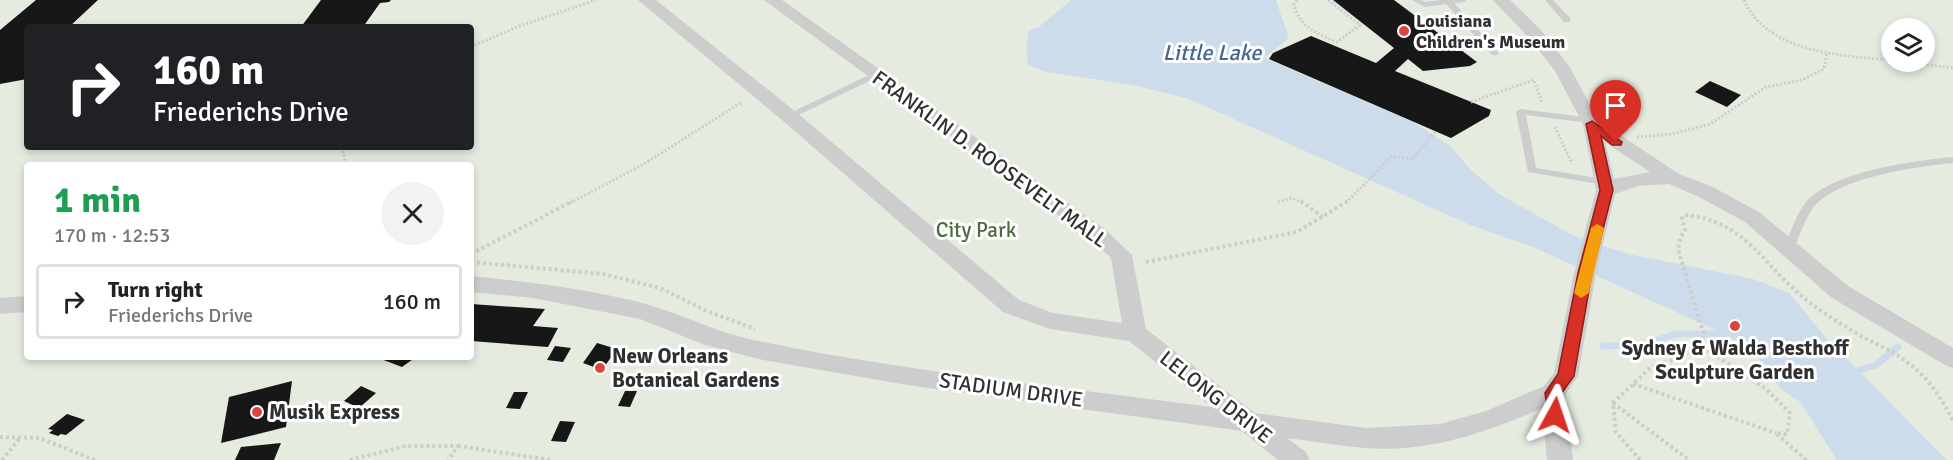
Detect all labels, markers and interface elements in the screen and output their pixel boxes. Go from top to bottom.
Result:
place label: Louisiana Children's Museum [1416,10,1565,53]
map controls [1881,18,1935,72]
button: layers [1881,18,1935,72]
marker: Louisiana Children's Museum [1397,24,1411,38]
water label: Little Lake [1163,39,1262,66]
text: 160 m [153,45,264,96]
icon: right [54,48,132,126]
street label: FRANKLIN D. ROOSEVELT MALL [867,65,1113,253]
pin [1590,80,1641,142]
icon: arrive [1599,89,1632,122]
text: Friederichs Drive [153,96,349,129]
text: 1 min [54,178,141,223]
button: close [381,182,444,245]
park label: City Park [936,217,1017,243]
text: 170 m · 12:53 [54,223,170,248]
text: Turn right [108,276,203,303]
icon: right [57,285,90,318]
text: 160 m [383,288,441,315]
text: Friederichs Drive [108,303,253,328]
marker: Sydney & Walda Besthoff Sculpture Garden [1728,319,1742,333]
place label: Sydney & Walda Besthoff Sculpture Garden [1621,335,1850,385]
place label: New Orleans Botanical Gardens [612,343,779,393]
street label: LELONG DRIVE [1155,345,1277,449]
marker: New Orleans Botanical Gardens [593,361,607,375]
street label: STADIUM DRIVE [938,367,1084,413]
position arrow [1523,383,1587,447]
place label: Musik Express [269,399,400,425]
marker: Musik Express [250,405,264,419]

